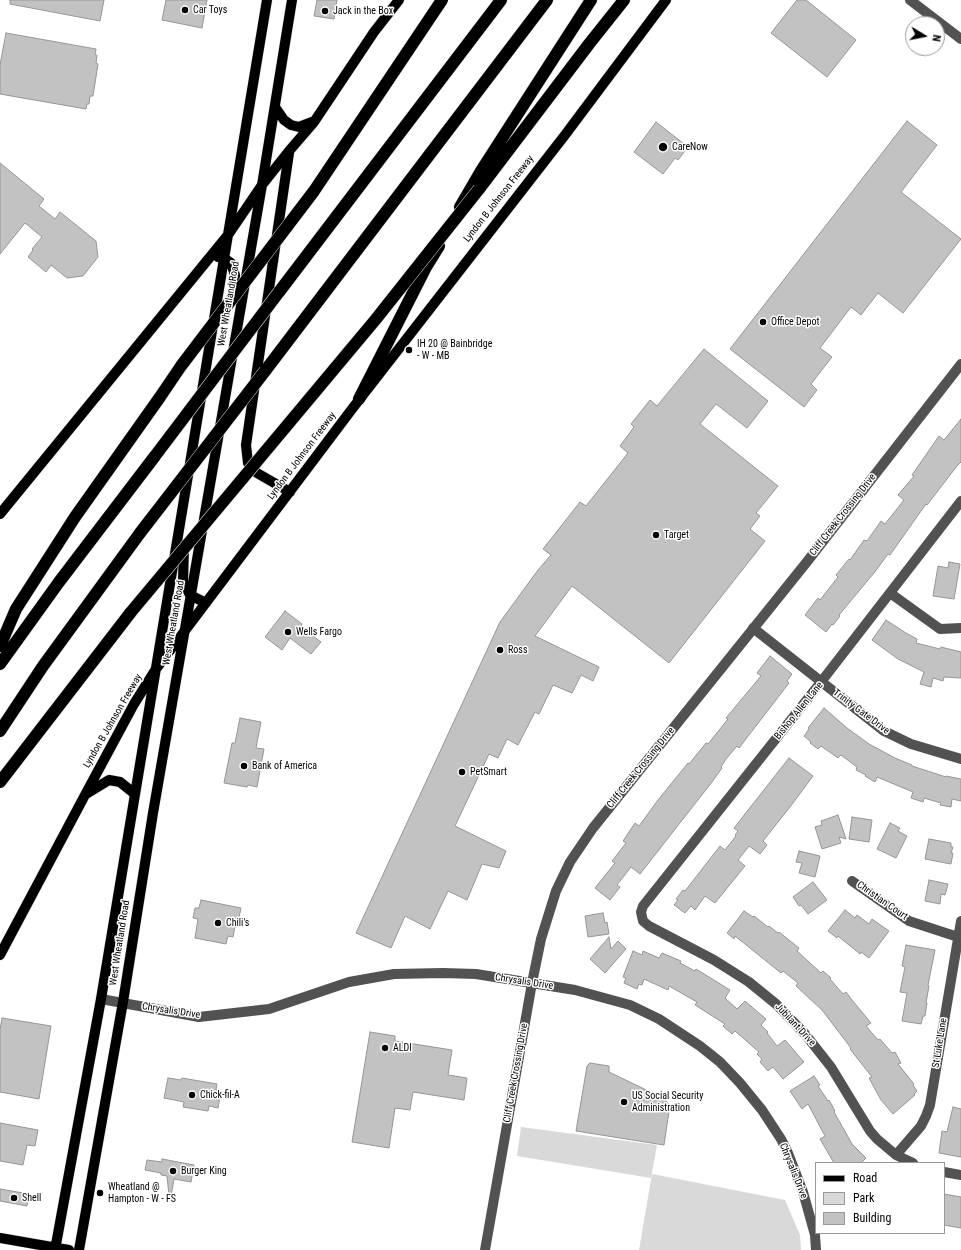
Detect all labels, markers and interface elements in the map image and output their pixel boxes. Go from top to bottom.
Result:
place label: Car Toys [193,4,227,16]
marker: Car Toys [180,5,190,15]
place label: Jack in the Box [333,5,393,17]
marker: Jack in the Box [320,6,330,16]
north arrow [905,16,945,56]
text: N [929,34,943,42]
marker: CareNow [657,141,669,153]
place label: CareNow [672,141,708,153]
street label: Lyndon B Johnson Freeway [461,153,537,245]
street label: West Wheatland Road [216,261,242,347]
place label: Office Depot [771,316,819,328]
marker: Office Depot [758,317,768,327]
place label: IH 20 @ Bainbridge - W - MB [417,338,492,362]
marker: IH 20 @ Bainbridge - W - MB [404,345,414,355]
street label: Lyndon B Johnson Freeway [265,410,339,502]
street label: Cliff Creek Crossing Drive [807,472,879,558]
place label: Target [664,529,689,541]
marker: Target [651,530,661,540]
street label: West Wheatland Road [161,580,187,666]
place label: Wells Fargo [296,626,342,638]
marker: Wells Fargo [283,627,293,637]
place label: Ross [508,644,527,656]
marker: Ross [495,645,505,655]
street label: Lyndon B Johnson Freeway [81,672,145,770]
street label: Bishop Allen Lane [772,680,826,742]
street label: Trinity Gate Drive [831,687,891,737]
street label: Cliff Creek Crossing Drive [605,725,677,811]
place label: Bank of America [252,760,317,772]
marker: Bank of America [239,761,249,771]
place label: PetSmart [470,766,507,778]
marker: PetSmart [457,767,467,777]
street label: Christian Court [854,879,910,923]
street label: West Wheatland Road [107,900,133,986]
place label: Chili's [226,917,249,929]
marker: Chili's [213,918,223,928]
street label: Chrysalis Drive [494,971,554,993]
street label: Chrysalis Drive [141,1000,201,1022]
street label: Jubilant Drive [772,1001,818,1049]
street label: St Luke Lane [930,1017,950,1069]
street label: Cliff Creek Crossing Drive [501,1022,531,1124]
place label: ALDI [393,1042,412,1054]
marker: ALDI [380,1043,390,1053]
place label: Chick-fil-A [200,1089,240,1101]
marker: Chick-fil-A [187,1090,197,1100]
place label: US Social Security Administration [632,1090,703,1114]
marker: US Social Security Administration [619,1097,629,1107]
street label: Chrysalis Drive [776,1142,810,1200]
legend [815,1162,945,1234]
place label: Burger King [181,1165,227,1177]
marker: Burger King [168,1166,178,1176]
text: Road [853,1171,877,1185]
place label: Wheatland @ Hampton - W - FS [108,1181,176,1204]
marker: Wheatland @ Hampton - W - FS [95,1188,105,1198]
text: Park [853,1191,874,1205]
place label: Shell [22,1192,41,1204]
marker: Shell [9,1193,19,1203]
text: Building [853,1211,891,1225]

